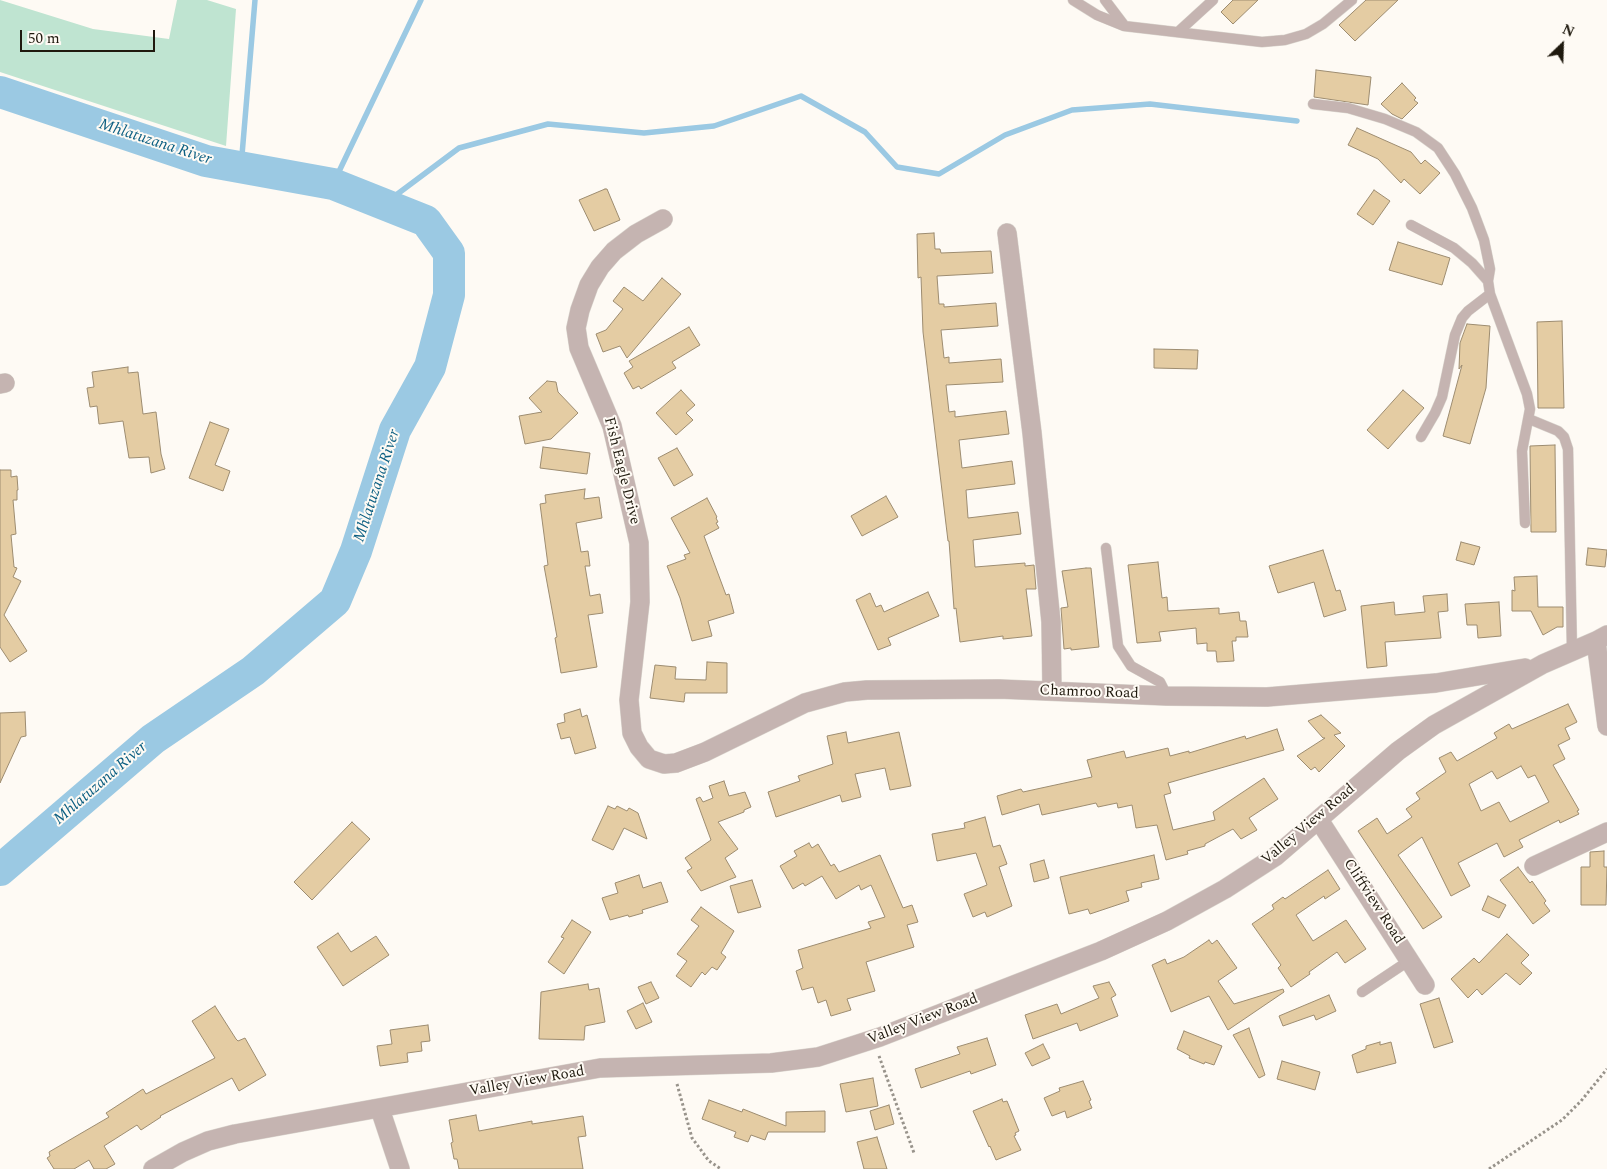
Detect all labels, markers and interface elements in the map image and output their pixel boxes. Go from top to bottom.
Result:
text: N [1559,19,1578,43]
scale bar [22,20,158,52]
north arrow [1537,20,1587,70]
text: 50 m [28,27,60,50]
water label: Mhlatuzana River [96,116,214,170]
street label: Fish Eagle Drive [599,415,643,527]
water label: Mhlatuzana River [351,427,405,545]
street label: Chamroo Road [1039,682,1139,704]
water label: Mhlatuzana River [51,738,151,830]
street label: Valley View Road [1259,781,1359,869]
street label: Cliffview Road [1339,856,1407,948]
street label: Valley View Road [865,991,981,1049]
street label: Valley View Road [468,1063,586,1101]

